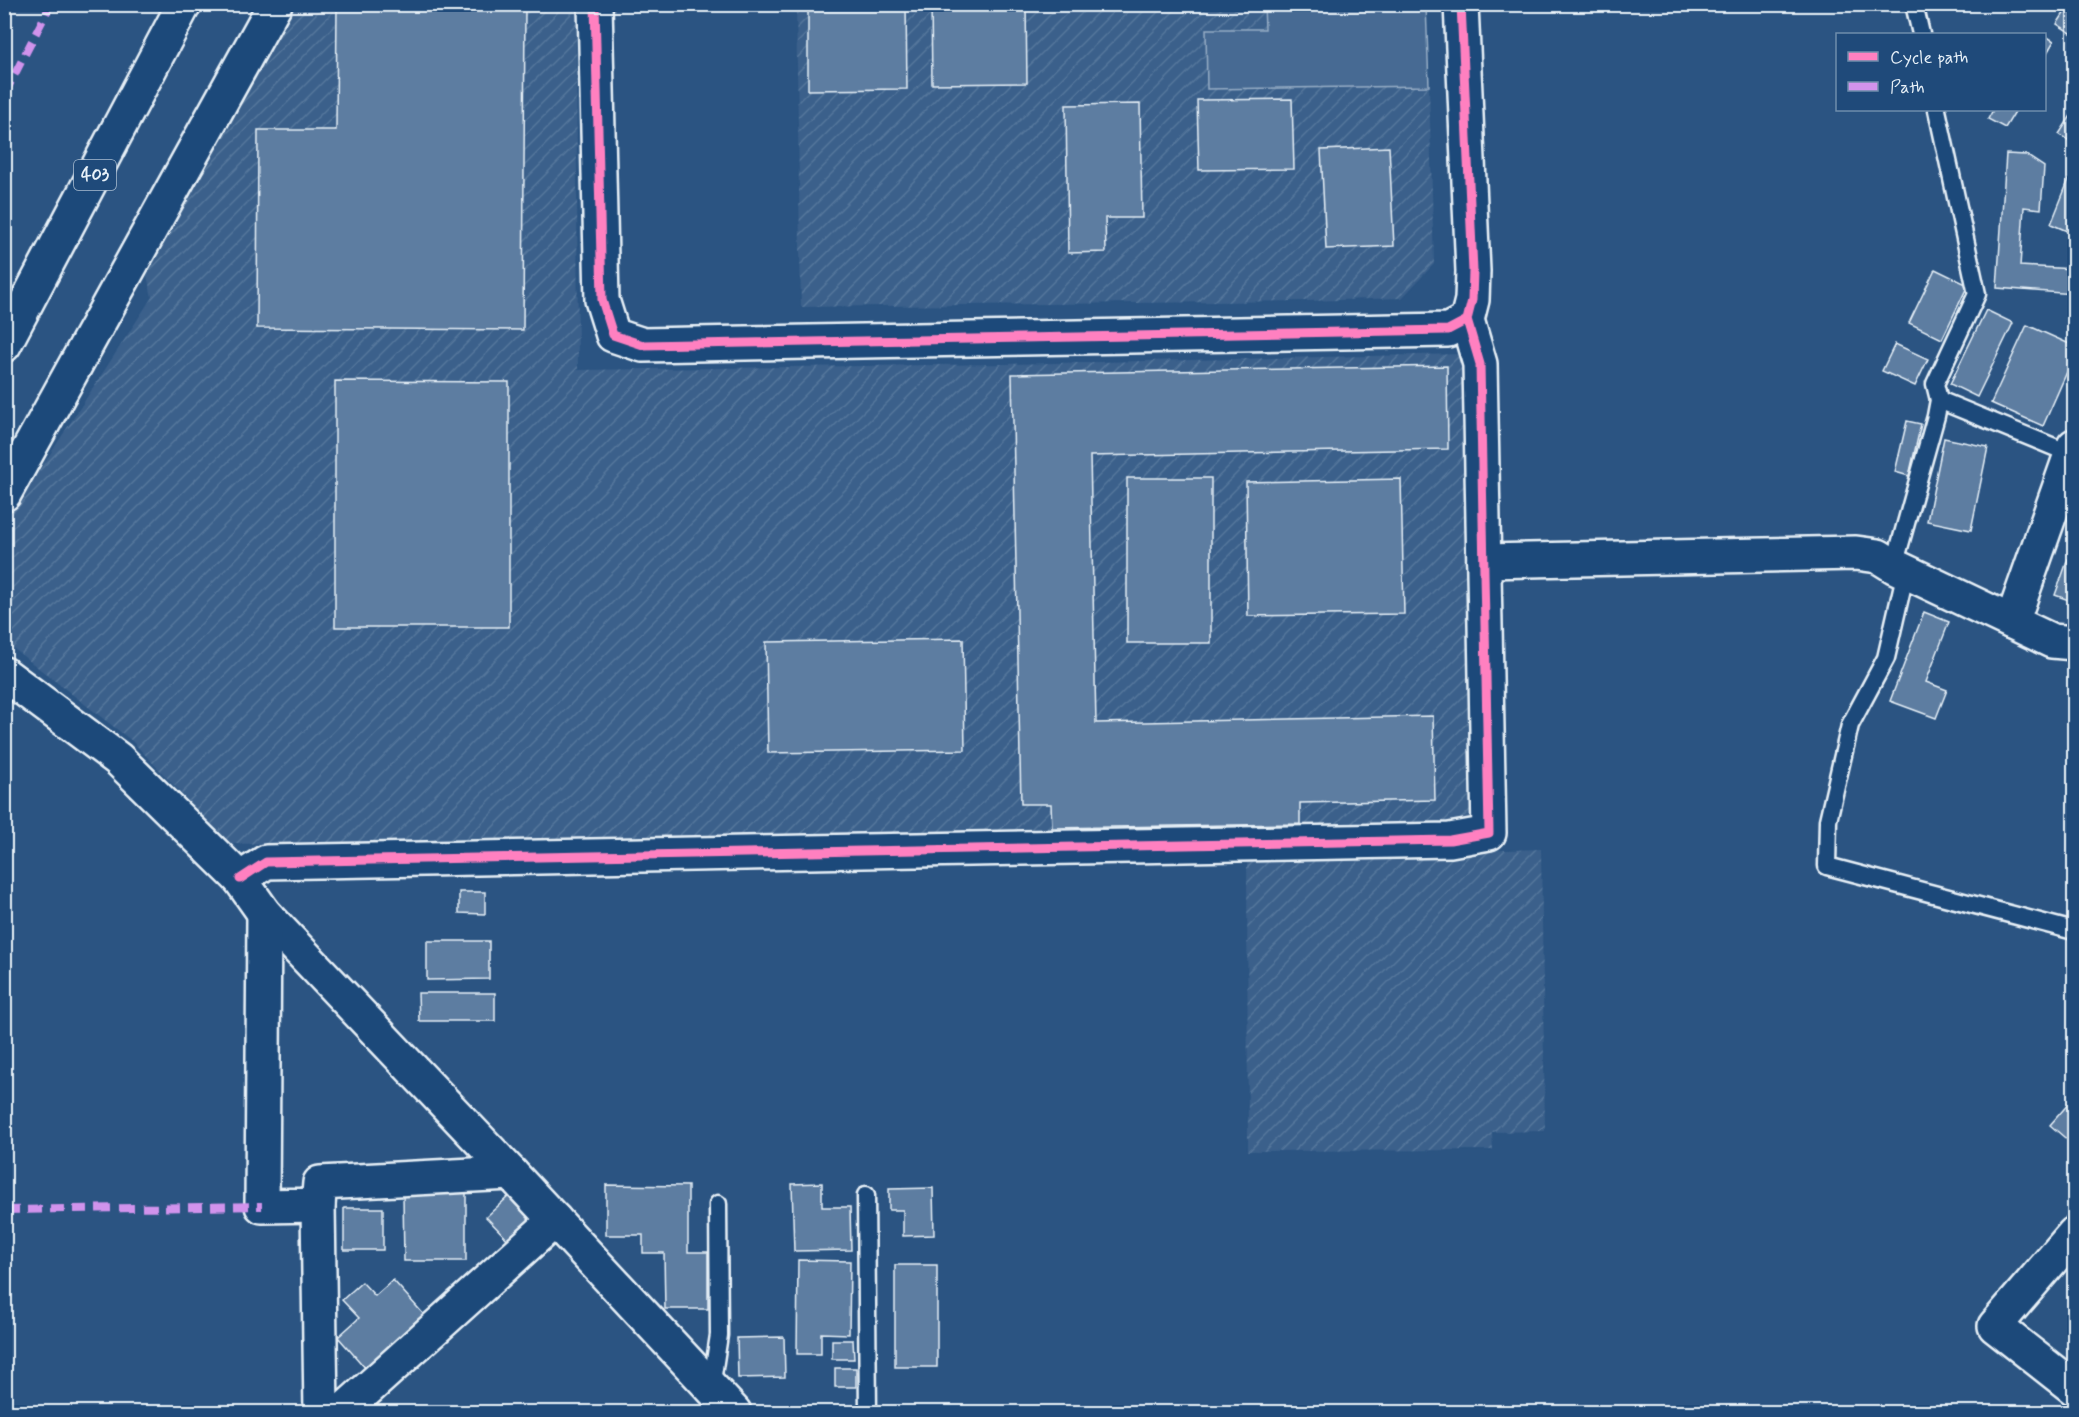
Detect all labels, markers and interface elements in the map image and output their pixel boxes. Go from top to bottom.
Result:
legend [1836,33,2046,111]
text: Cycle path [1890,46,1968,70]
text: Path [1890,76,1925,100]
road number: 403 [74,160,116,190]

